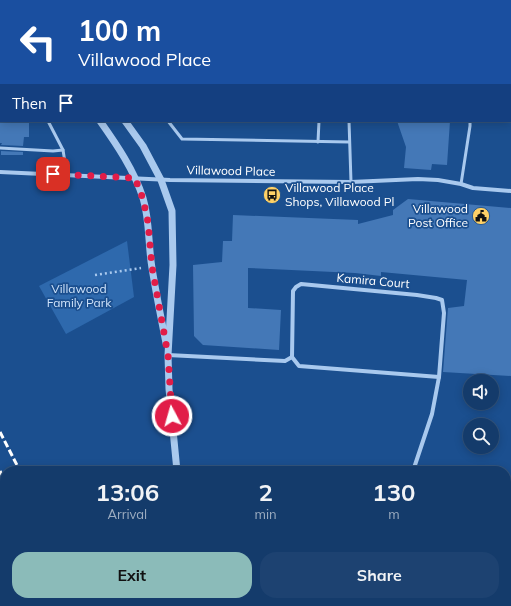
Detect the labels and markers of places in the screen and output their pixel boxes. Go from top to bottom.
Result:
pin [36,157,70,191]
place label: Villawood Place Shops, Villawood Pl [285,180,394,209]
bus stop icon: Villawood Place Shops, Villawood Pl [262,185,282,205]
place label: Villawood Post Office [408,201,468,230]
public building icon: Villawood Post Office [471,206,491,226]

